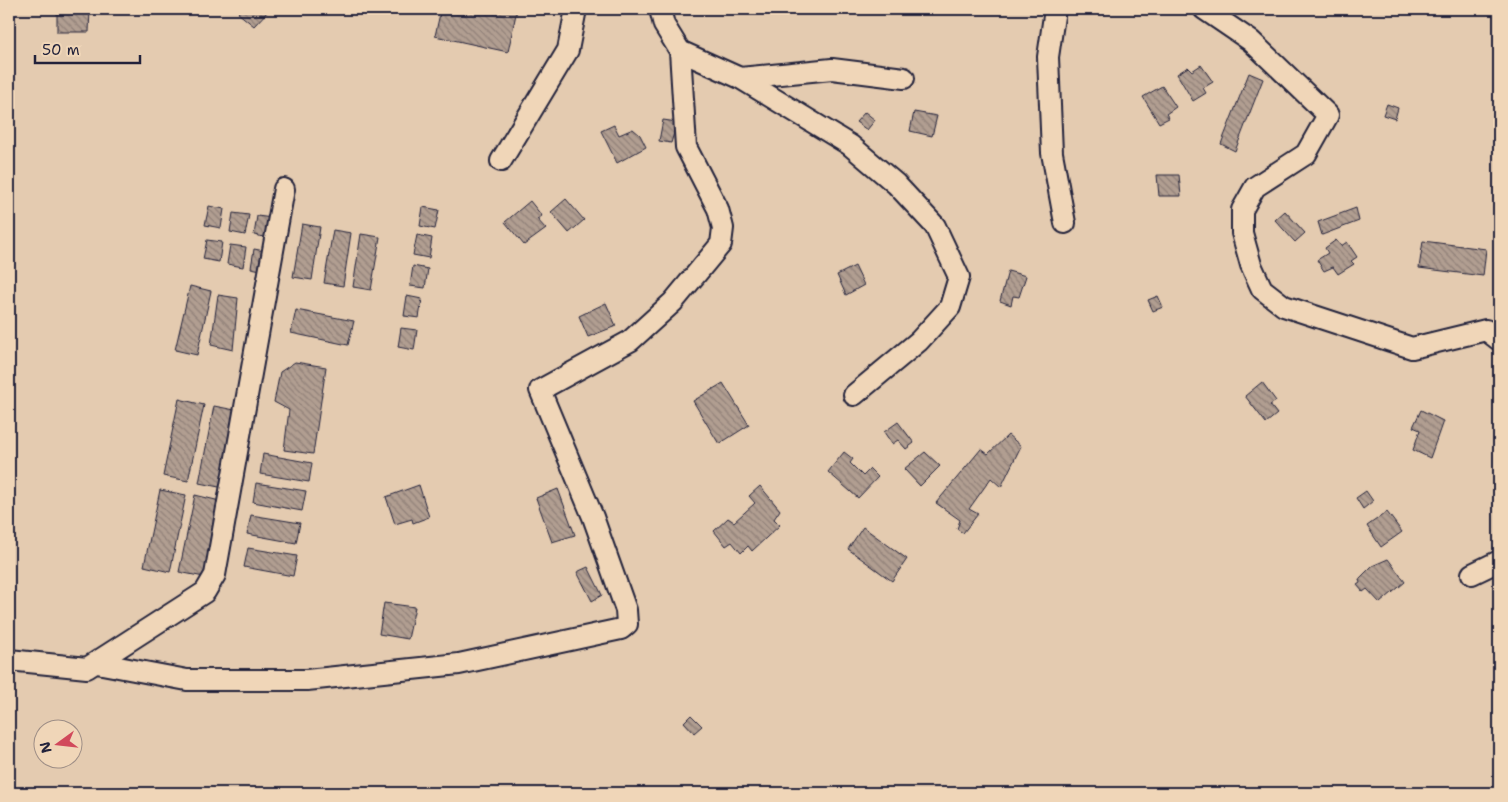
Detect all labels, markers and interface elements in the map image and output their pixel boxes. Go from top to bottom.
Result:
scale bar [35,32,140,64]
text: 50 m [42,40,80,60]
north arrow [32,720,82,770]
text: N [35,740,56,755]

